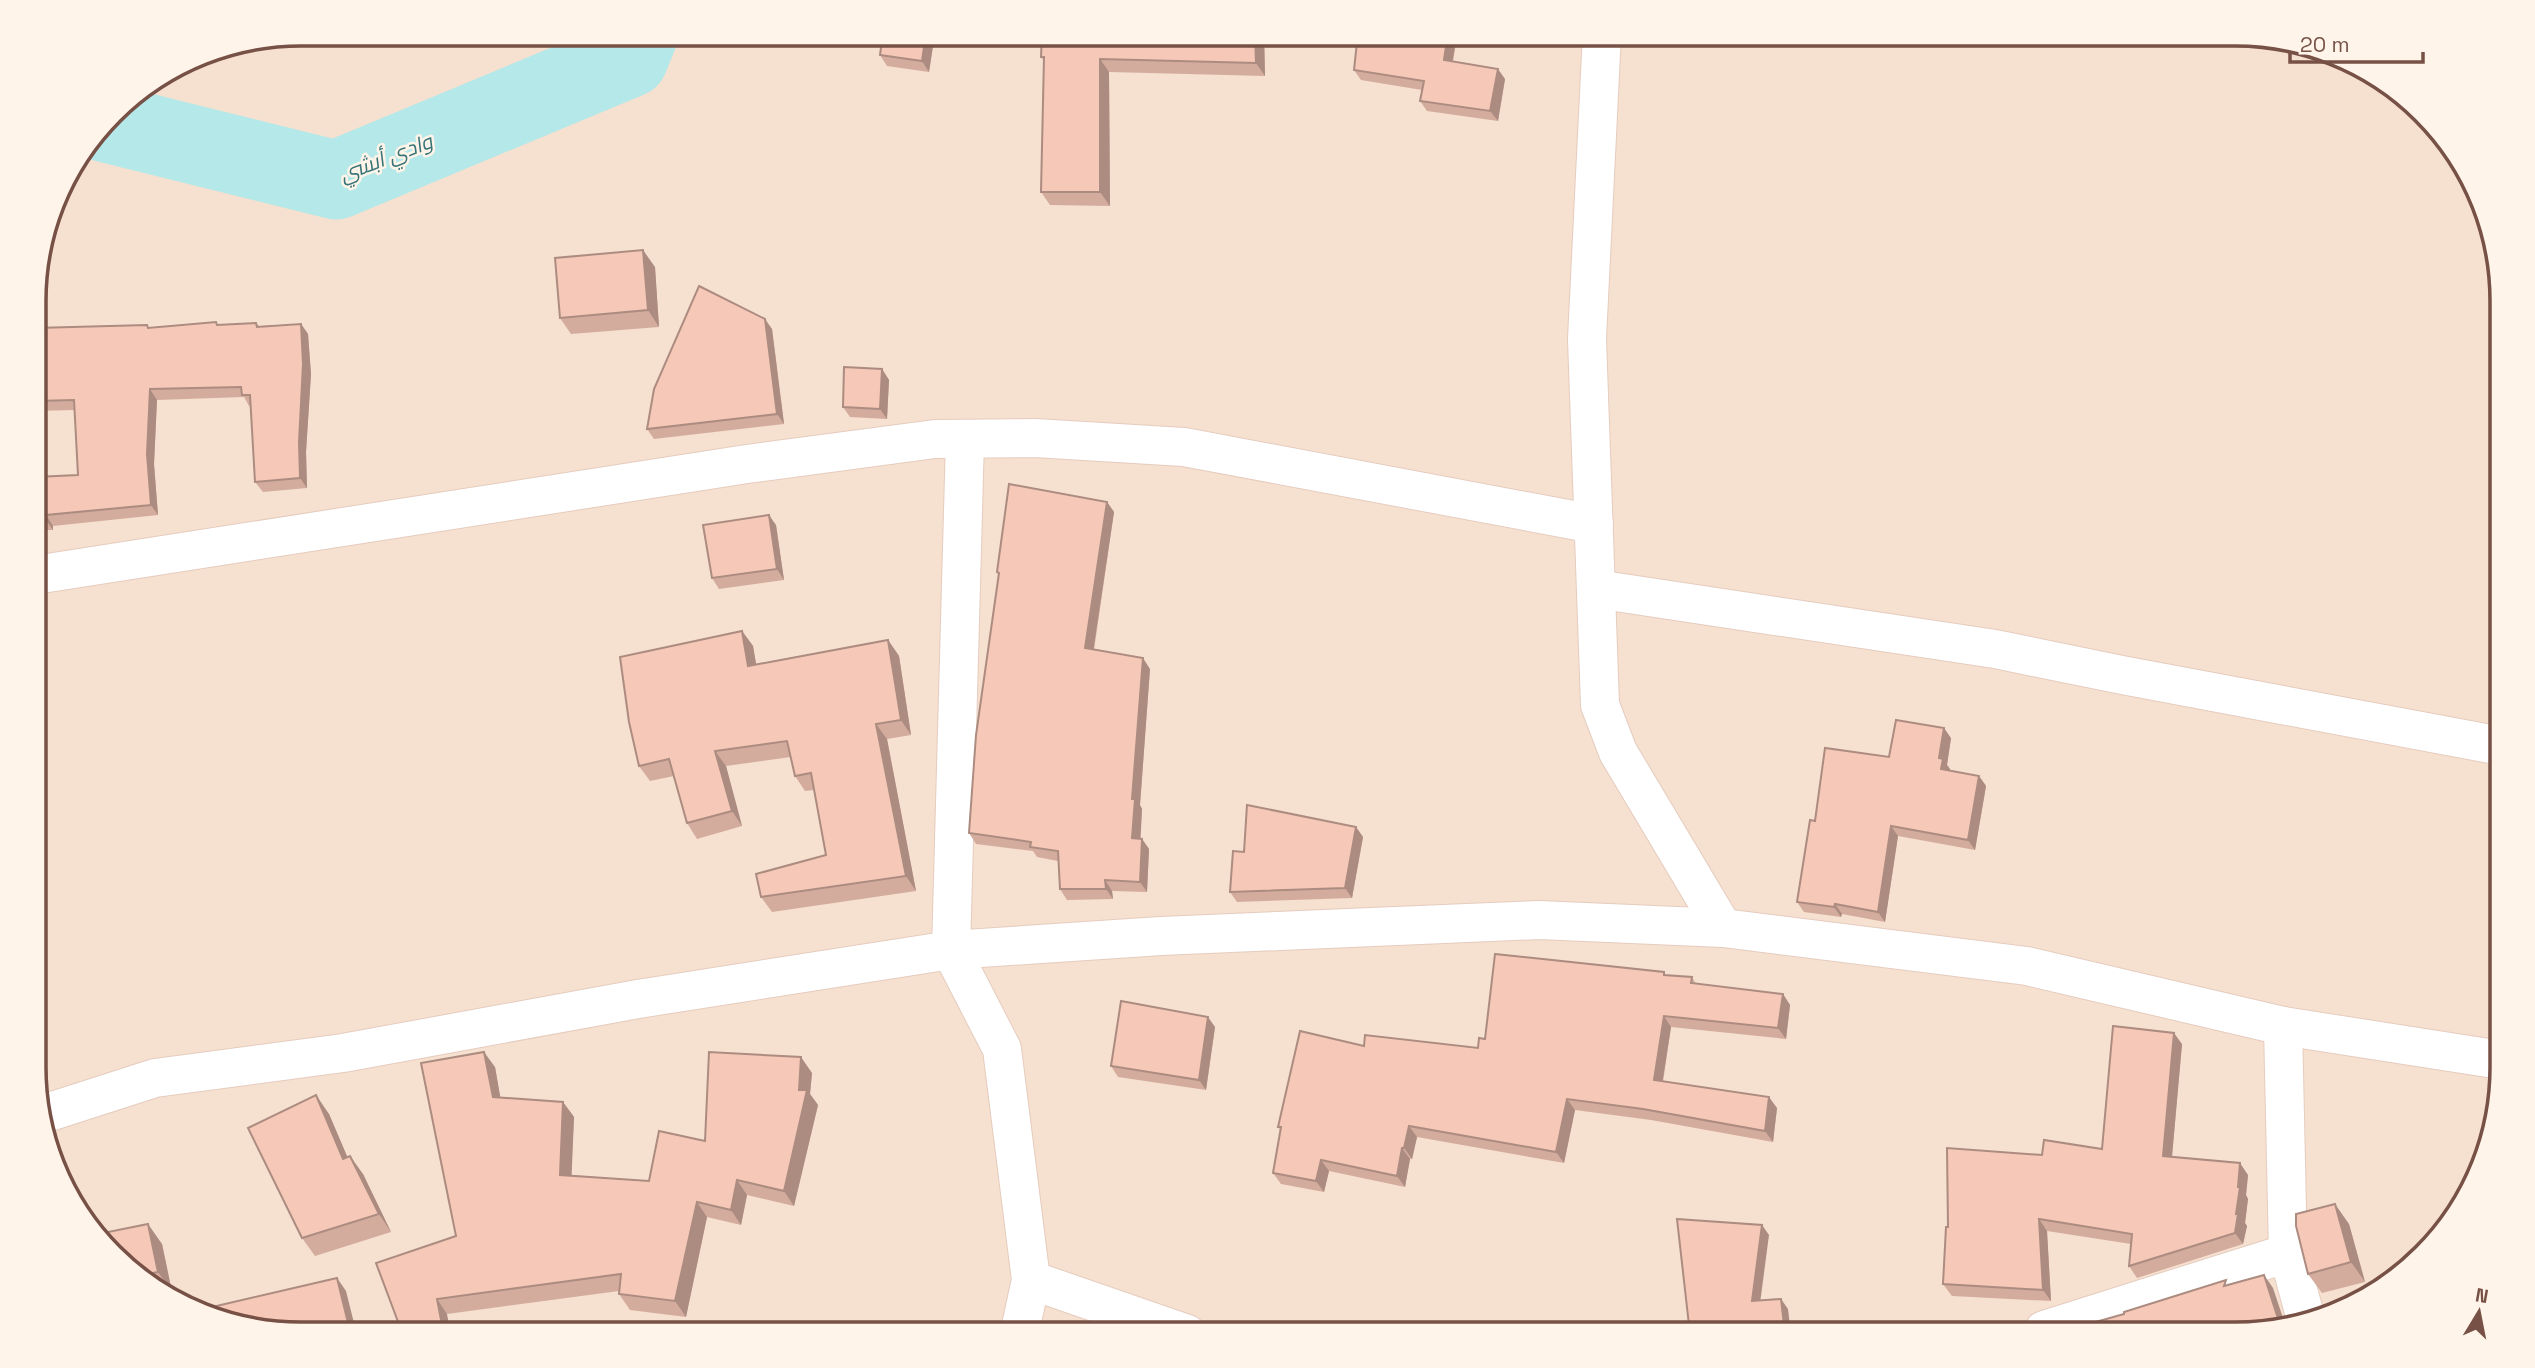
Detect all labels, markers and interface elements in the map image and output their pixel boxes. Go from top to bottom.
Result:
scale bar [2290,21,2423,65]
text: 20 m [2300,31,2350,58]
water label: وادي أبشي [336,127,439,191]
north arrow [2444,1277,2514,1347]
text: N [2473,1282,2490,1309]

